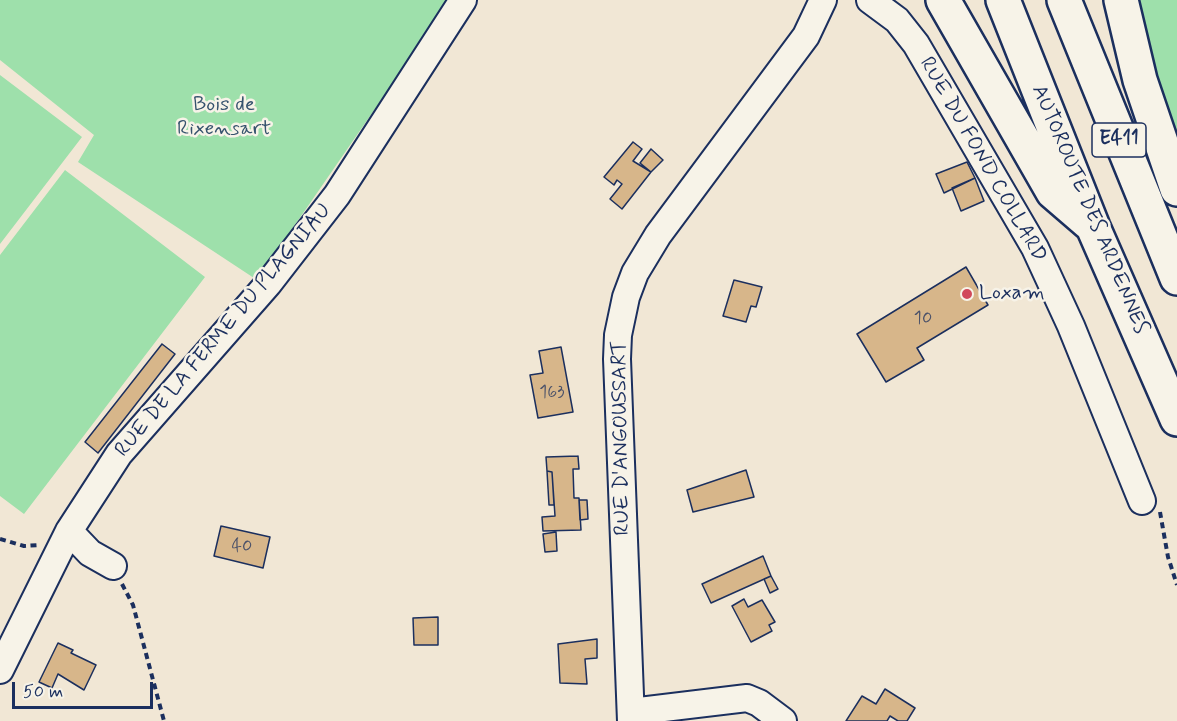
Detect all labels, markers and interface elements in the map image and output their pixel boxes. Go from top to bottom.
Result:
street label: RUE DU FOND COLLARD [913,53,1051,267]
street label: AUTOROUTE DES ARDENNES [1025,82,1153,338]
park label: Bois de Rixensart [177,93,271,143]
road number: E411 [1092,123,1146,157]
street label: RUE DE LA FERME DU PLAGNIAU [111,199,337,463]
place label: Loxam [979,281,1045,307]
marker: Loxam [960,287,974,301]
house number: 10 [914,308,932,330]
street label: RUE D'ANGOUSSART [608,340,636,536]
house number: 163 [539,382,565,404]
house number: 40 [232,536,252,558]
scale bar [15,670,156,708]
text: 50 m [23,680,63,704]

